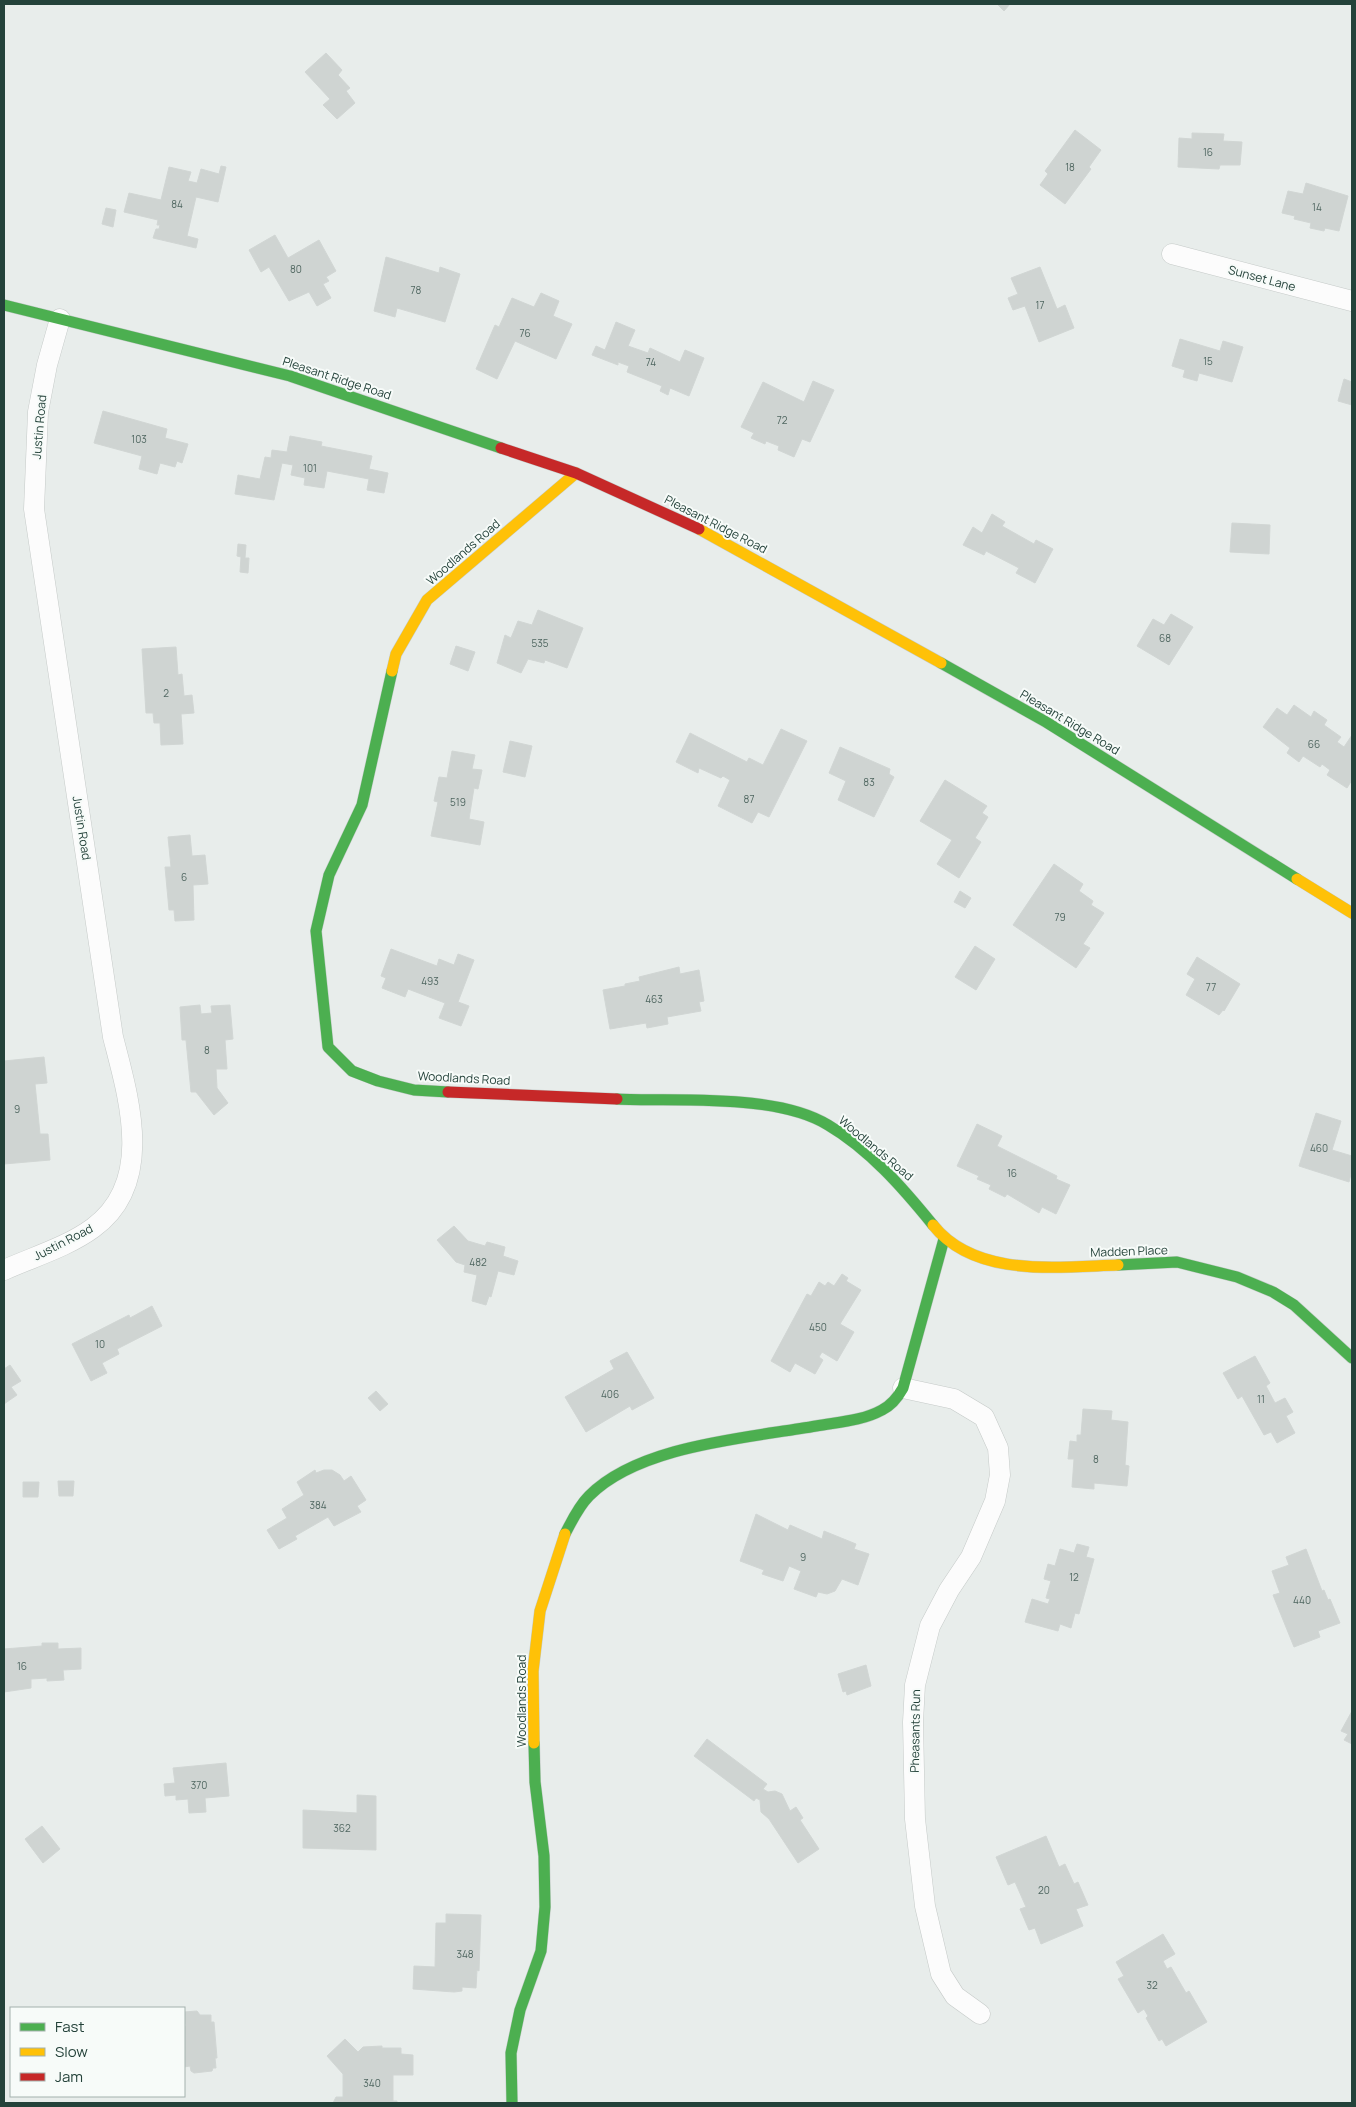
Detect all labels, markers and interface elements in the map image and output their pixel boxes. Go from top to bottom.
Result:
house number: 16 [1203,145,1213,159]
house number: 18 [1065,160,1075,174]
house number: 84 [171,197,183,211]
house number: 14 [1312,200,1322,214]
street label: Sunset Lane [1226,261,1298,295]
house number: 80 [290,262,302,276]
house number: 78 [411,283,422,297]
house number: 17 [1036,298,1044,312]
house number: 76 [519,326,531,340]
street label: Pleasant Ridge Road [280,352,394,404]
house number: 15 [1203,354,1213,368]
house number: 74 [646,355,656,369]
street label: Justin Road [28,394,50,460]
house number: 72 [777,413,788,427]
house number: 103 [131,432,147,446]
house number: 101 [303,461,317,475]
street label: Pleasant Ridge Road [662,491,770,557]
street label: Woodlands Road [422,515,504,589]
house number: 68 [1159,631,1171,645]
house number: 535 [531,636,549,650]
house number: 2 [163,686,169,700]
street label: Pleasant Ridge Road [1017,686,1123,758]
house number: 66 [1308,737,1320,751]
house number: 83 [863,775,875,789]
house number: 87 [744,792,754,806]
street label: Justin Road [69,795,95,861]
house number: 519 [450,795,466,809]
house number: 6 [181,870,187,884]
house number: 79 [1054,910,1066,924]
house number: 493 [421,974,439,988]
house number: 77 [1206,980,1216,994]
house number: 463 [645,992,663,1006]
house number: 8 [204,1043,210,1057]
street label: Woodlands Road [417,1067,511,1089]
house number: 9 [14,1102,20,1116]
street label: Woodlands Road [835,1112,917,1184]
house number: 460 [1310,1141,1328,1155]
house number: 16 [1007,1166,1017,1180]
street label: Justin Road [30,1220,96,1264]
street label: Madden Place [1090,1241,1168,1261]
house number: 482 [469,1255,487,1269]
house number: 450 [809,1320,827,1334]
house number: 10 [95,1337,105,1351]
house number: 406 [601,1387,619,1401]
house number: 11 [1257,1392,1265,1406]
house number: 8 [1093,1452,1099,1466]
house number: 384 [309,1498,327,1512]
house number: 9 [800,1550,806,1564]
house number: 12 [1069,1570,1079,1584]
house number: 440 [1293,1593,1311,1607]
street label: Woodlands Road [513,1655,530,1747]
house number: 16 [17,1659,27,1673]
street label: Pheasants Run [906,1689,924,1773]
house number: 370 [191,1778,207,1792]
house number: 362 [333,1821,351,1835]
house number: 20 [1038,1883,1050,1897]
house number: 348 [456,1947,474,1961]
house number: 32 [1146,1978,1158,1992]
legend [10,2007,185,2097]
text: Fast [55,2016,84,2037]
text: Slow [55,2041,88,2062]
text: Jam [55,2066,83,2087]
house number: 340 [363,2076,381,2090]

